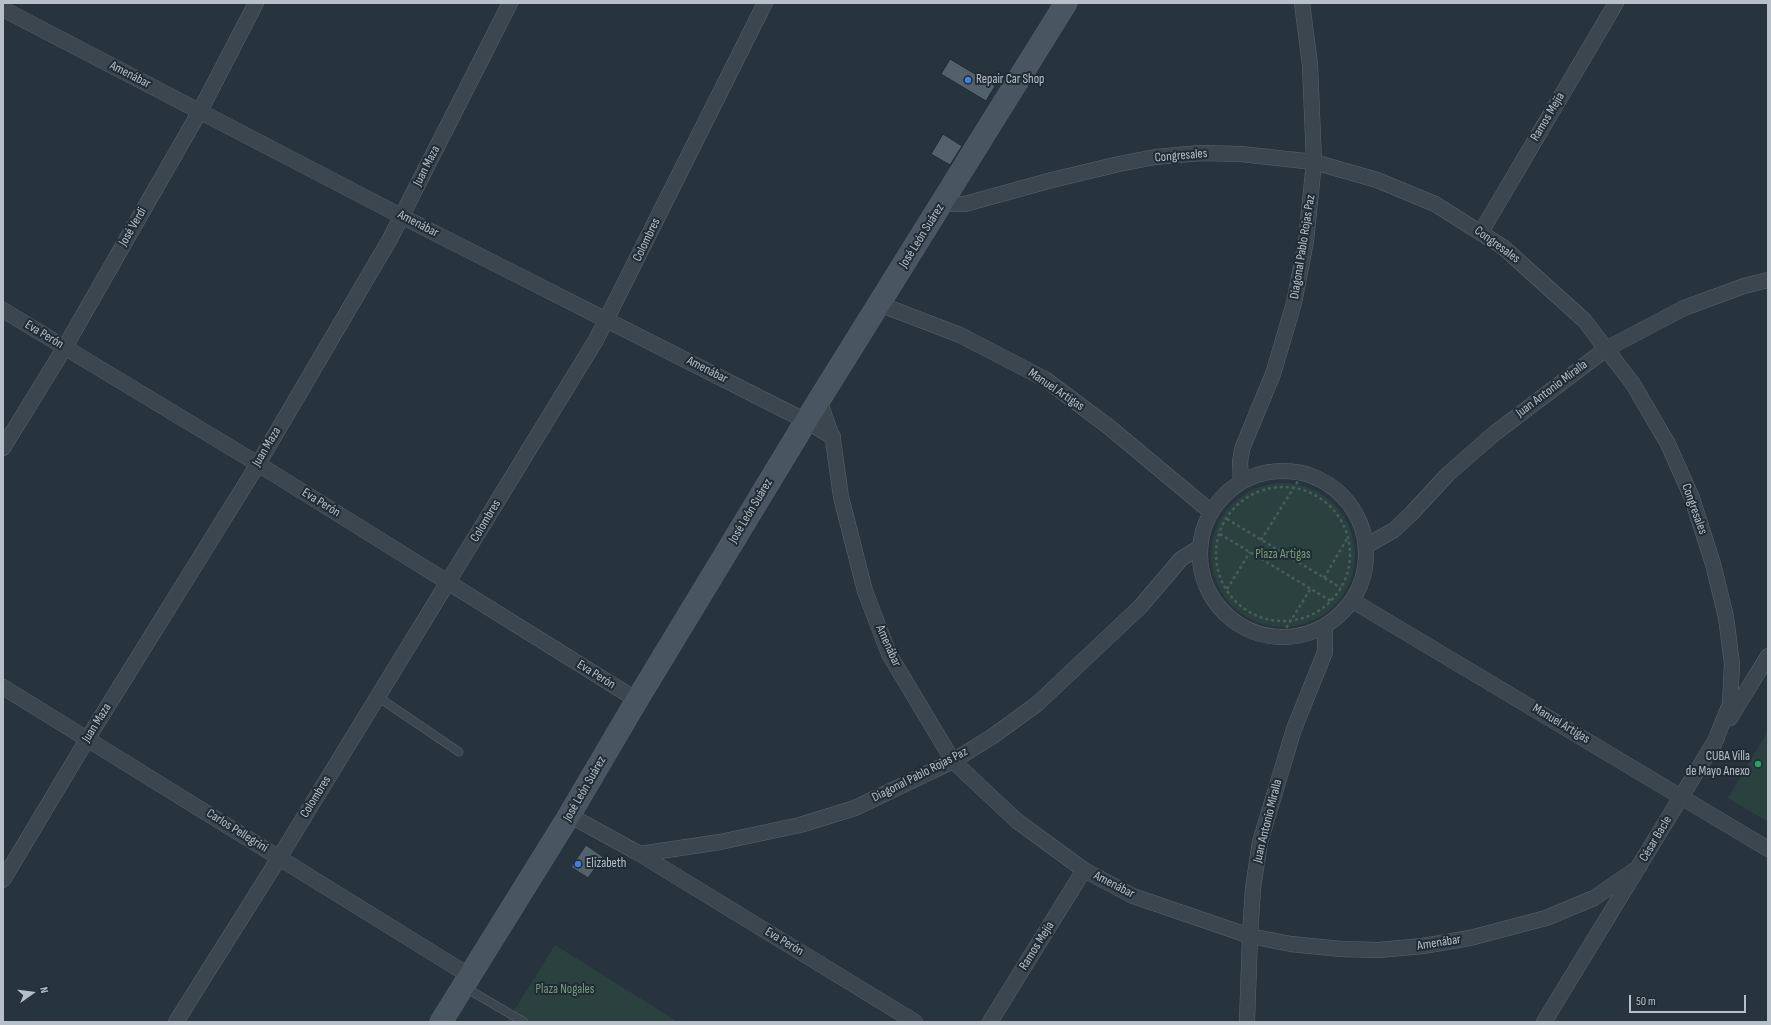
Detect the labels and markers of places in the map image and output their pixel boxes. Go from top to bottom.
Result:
place label: Repair Car Shop [976,72,1044,88]
marker: Repair Car Shop [963,75,973,85]
place label: CUBA Villa de Mayo Anexo [1686,749,1750,780]
marker: CUBA Villa de Mayo Anexo [1753,759,1763,769]
place label: Elizabeth [586,856,626,872]
marker: Elizabeth [573,859,583,869]

